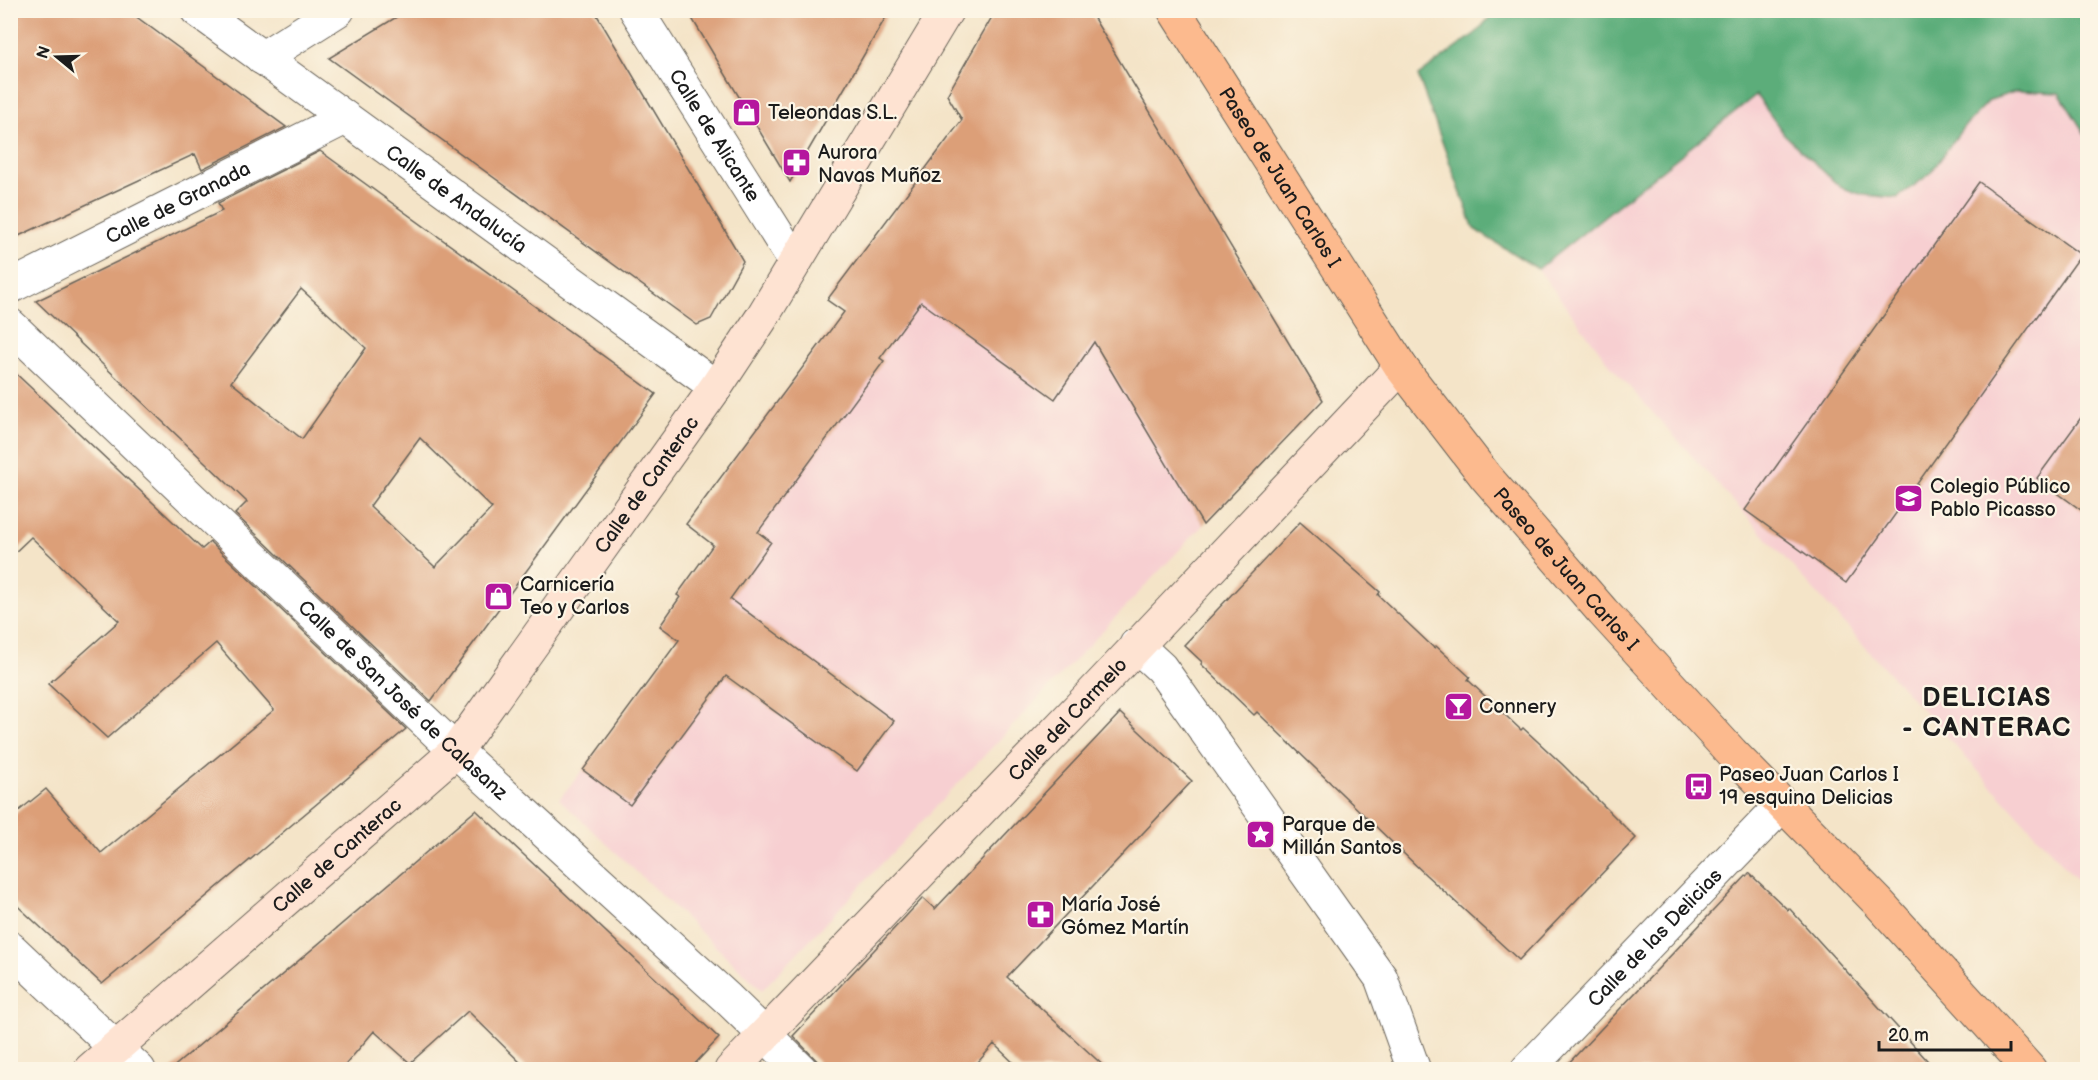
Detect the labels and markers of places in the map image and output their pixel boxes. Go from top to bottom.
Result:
shop icon: Teleondas S.L. [731,96,763,128]
place label: Teleondas S.L. [768,101,897,125]
place label: Aurora Navas Muñoz [818,141,941,188]
pharmacy icon: Aurora Navas Muñoz [781,147,813,179]
place label: Colegio Público Pablo Picasso [1930,475,2071,522]
school or university icon: Colegio Público Pablo Picasso [1893,482,1925,514]
place label: Carnicería Teo y Carlos [520,573,629,620]
shop icon: Carnicería Teo y Carlos [483,580,515,612]
bar icon: Connery [1442,690,1474,722]
place label: Connery [1479,695,1556,719]
place label: Paseo Juan Carlos I 19 esquina Delicias [1719,763,1899,810]
bus stop icon: Paseo Juan Carlos I 19 esquina Delicias [1682,770,1714,802]
place label: Parque de Millán Santos [1282,813,1402,860]
place icon: Parque de Millán Santos [1245,819,1277,851]
place label: María José Gómez Martín [1061,893,1189,940]
pharmacy icon: María José Gómez Martín [1024,899,1056,931]

